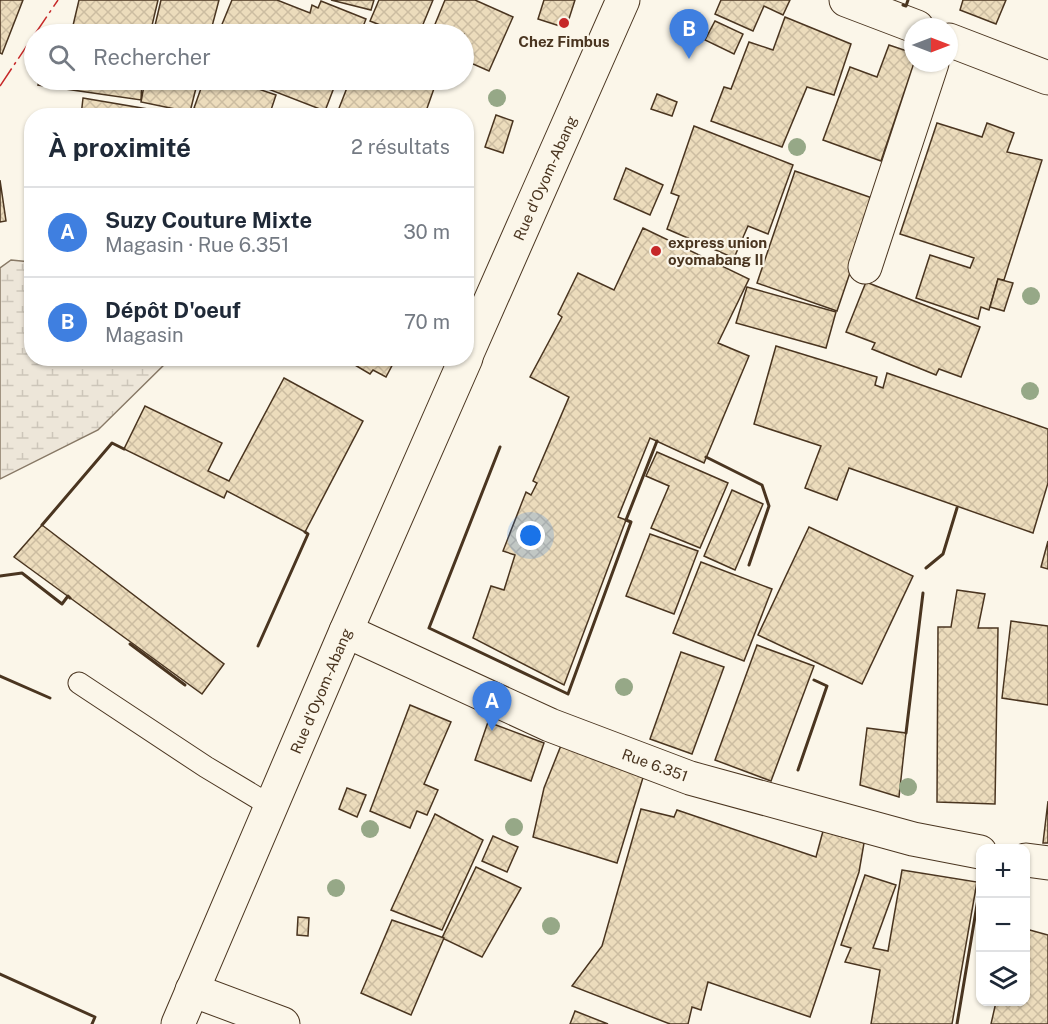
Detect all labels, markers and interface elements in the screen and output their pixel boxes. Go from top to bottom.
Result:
pin: B [670,10,708,59]
marker: Chez Fimbus [557,16,571,30]
north arrow [904,18,958,72]
search box [24,24,474,90]
place label: Chez Fimbus [518,33,610,50]
icon: search [45,41,78,74]
text: Rechercher [93,44,211,70]
street label: Rue d'Oyom-Abang [510,113,580,243]
text: À proximité [48,132,191,163]
text: 2 résultats [351,135,450,159]
text: Suzy Couture Mixte [105,207,312,233]
text: A [60,220,75,244]
text: 30 m [403,220,450,244]
text: Magasin · Rue 6.351 [105,233,289,257]
place label: express union oyomabang II [668,234,767,268]
marker: express union oyomabang II [649,244,663,258]
text: Dépôt D'oeuf [105,297,241,323]
text: B [61,310,74,334]
text: 70 m [404,310,450,334]
text: Magasin [105,323,184,347]
your location [516,521,545,550]
street label: Rue d'Oyom-Abang [287,626,355,756]
pin: A [472,682,512,731]
street label: Rue 6.351 [620,745,690,785]
map controls [976,844,1030,1006]
button: + [976,844,1030,898]
button: − [976,898,1030,952]
button: layers [976,952,1030,1006]

